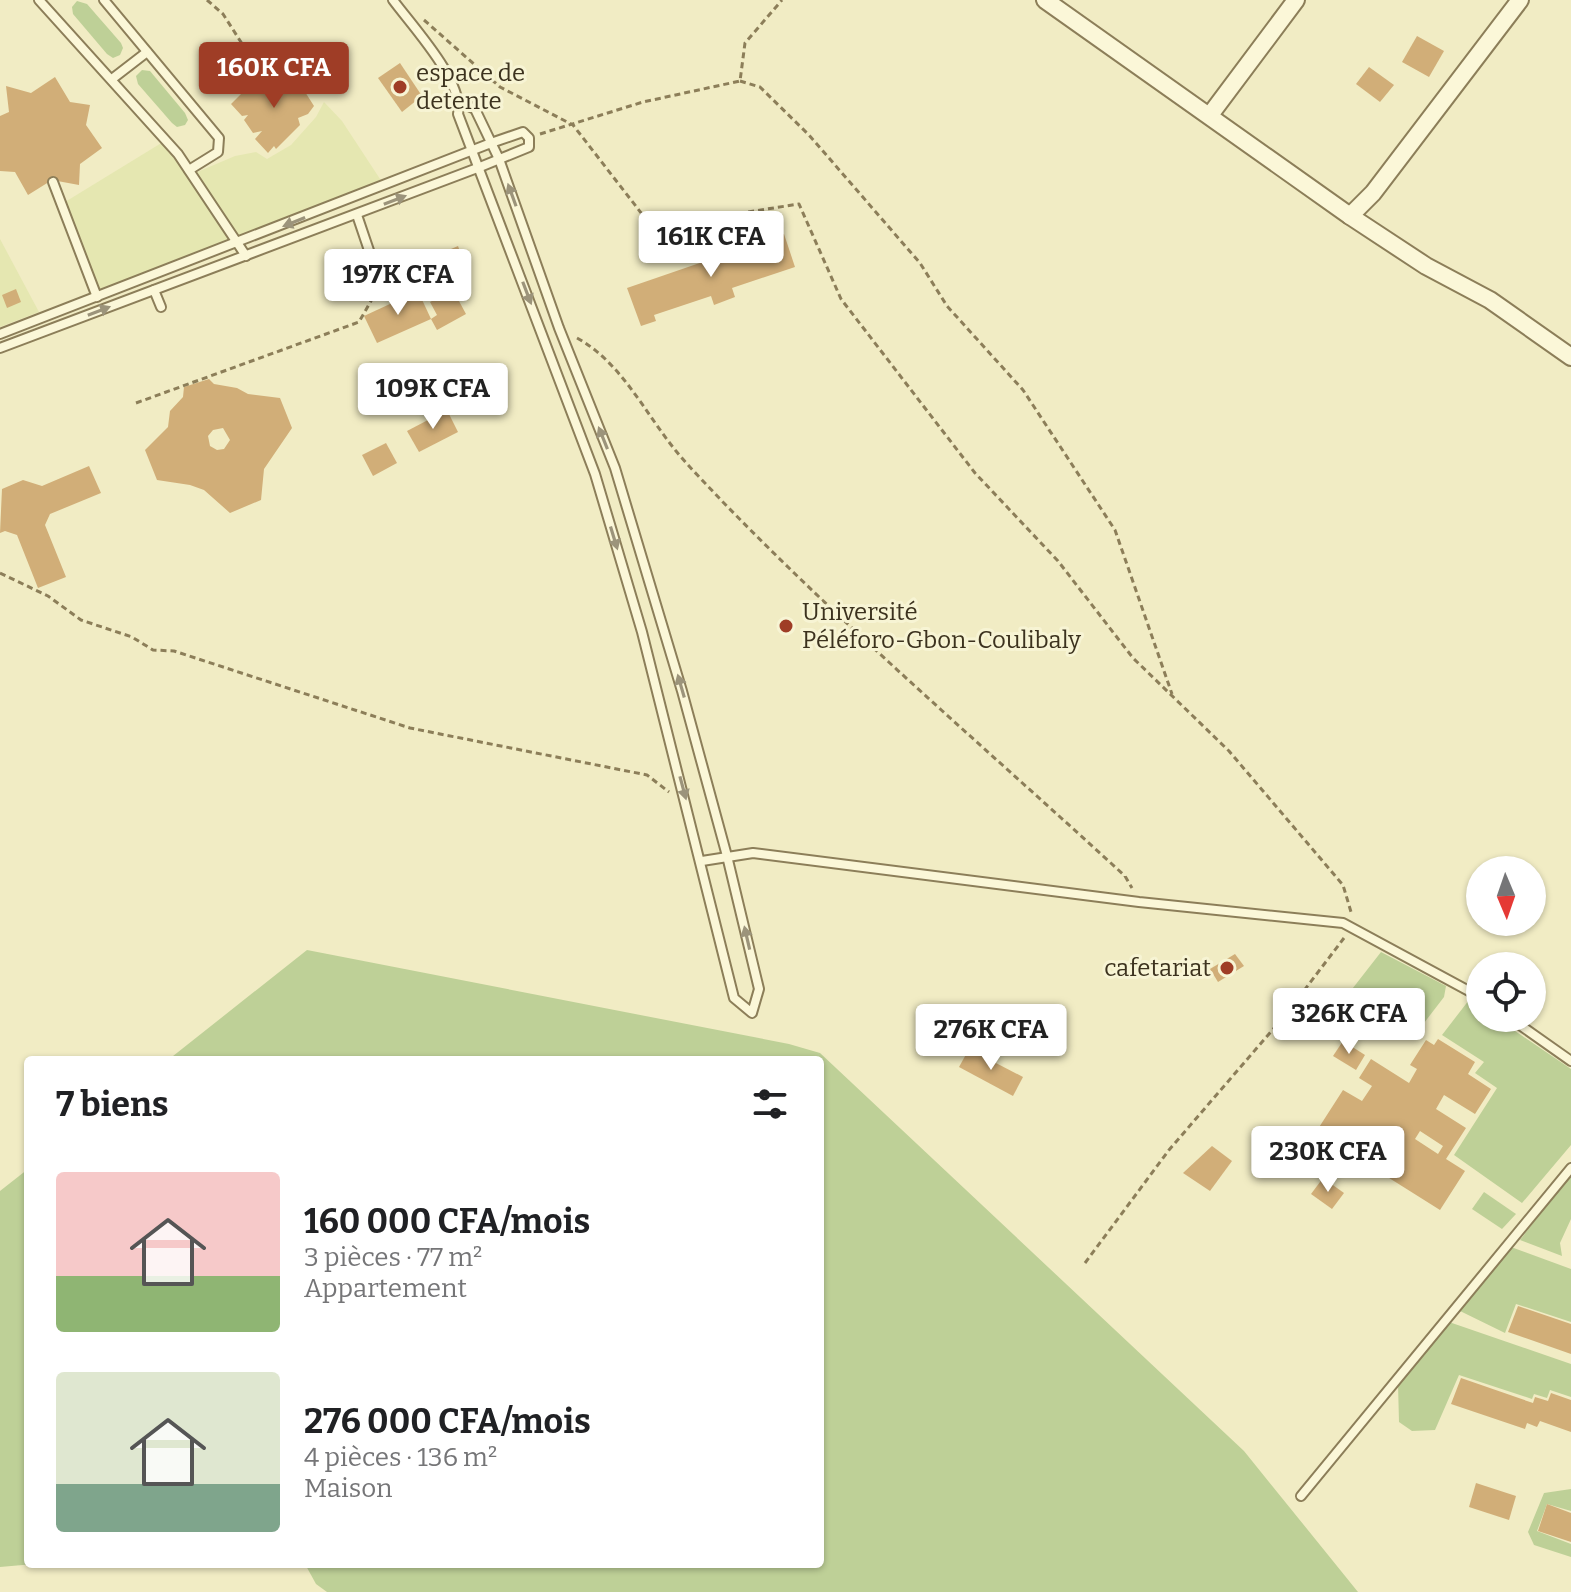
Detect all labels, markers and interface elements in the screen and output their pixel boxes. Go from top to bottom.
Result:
pin: 160K CFA [191,42,357,110]
text: 160K CFA [217,52,331,83]
place label: espace de detente [416,59,525,115]
marker: espace de detente [391,78,409,96]
one-way arrow [505,183,517,207]
one-way arrow [383,193,407,206]
pin: 161K CFA [628,211,794,279]
one-way arrow [282,216,306,229]
text: 161K CFA [657,221,765,252]
pin: 197K CFA [315,249,481,317]
text: 197K CFA [342,259,454,290]
one-way arrow [521,281,534,305]
one-way arrow [87,304,111,317]
pin: 109K CFA [350,363,516,431]
text: 109K CFA [376,373,490,404]
one-way arrow [596,426,609,450]
one-way arrow [608,526,621,550]
place label: Université Péléforo-Gbon-Coulibaly [802,598,1081,654]
marker: Université Péléforo-Gbon-Coulibaly [777,617,795,635]
one-way arrow [674,674,687,698]
one-way arrow [677,776,689,801]
north arrow [1466,856,1546,936]
map controls [1466,856,1546,1032]
one-way arrow [740,925,752,950]
button: locate [1466,952,1546,1032]
place label: cafetariat [1104,954,1211,982]
marker: cafetariat [1218,959,1236,977]
pin: 326K CFA [1266,988,1432,1056]
text: 326K CFA [1291,998,1407,1029]
pin: 276K CFA [908,1004,1074,1072]
text: 276K CFA [934,1014,1048,1045]
icon: filters [748,1082,792,1126]
text: 7 biens [56,1084,169,1125]
pin: 230K CFA [1245,1126,1411,1194]
text: 230K CFA [1269,1136,1387,1167]
text: 160 000 CFA/mois [304,1201,590,1242]
icon: home [120,1204,216,1300]
text: 3 pièces · 77 m² [304,1242,482,1273]
text: Appartement [304,1273,467,1304]
text: 276 000 CFA/mois [304,1401,591,1442]
icon: home [120,1404,216,1500]
text: 4 pièces · 136 m² [304,1442,497,1473]
text: Maison [304,1473,393,1504]

